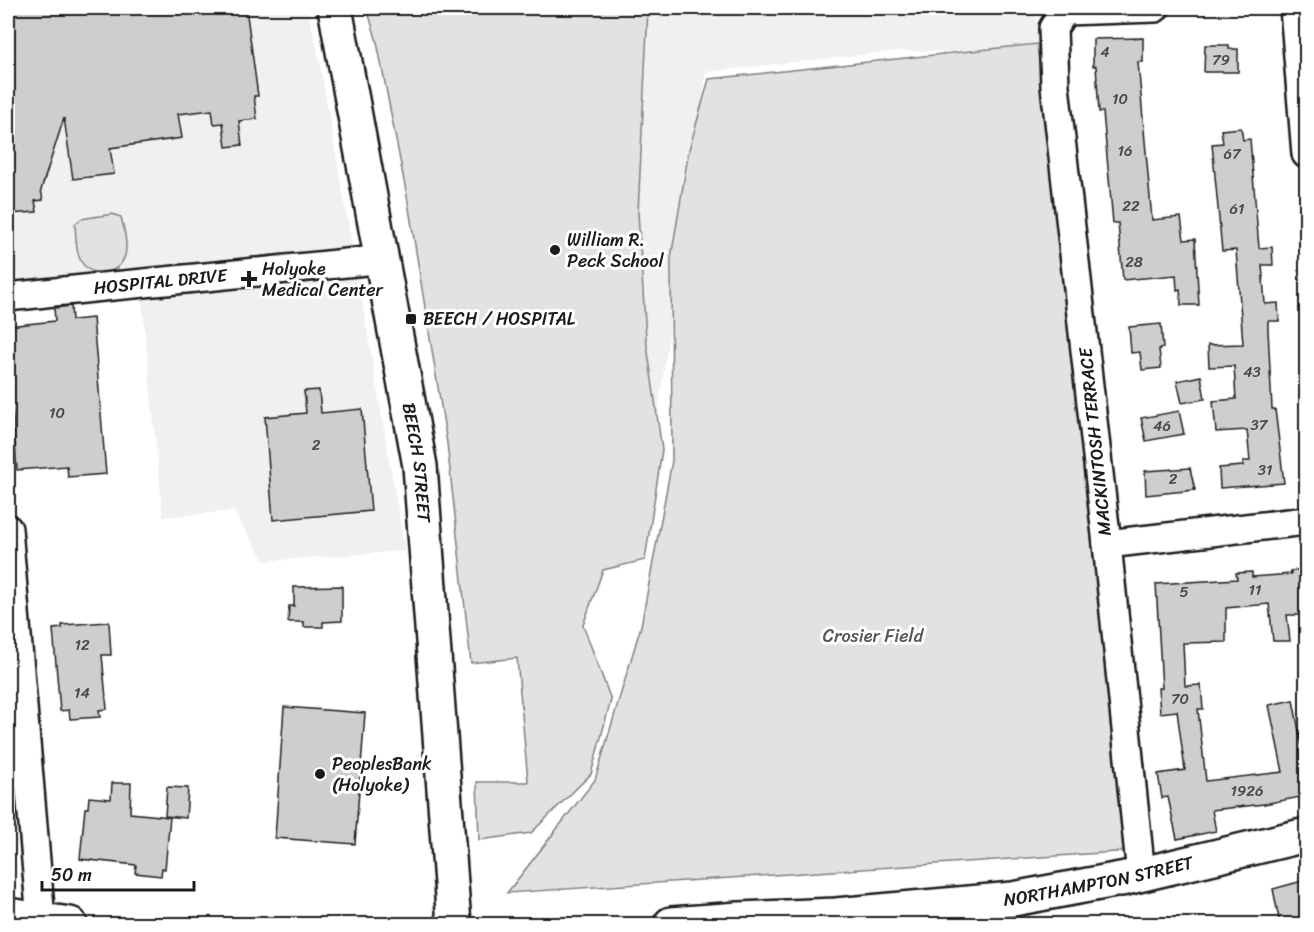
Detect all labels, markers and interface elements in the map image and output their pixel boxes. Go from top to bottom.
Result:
house number: 4 [1100,39,1110,65]
house number: 79 [1212,47,1230,73]
house number: 10 [1112,86,1128,112]
house number: 16 [1118,138,1132,164]
house number: 67 [1223,141,1242,167]
house number: 22 [1122,193,1140,219]
house number: 61 [1230,196,1244,222]
place label: William R. Peck School [567,224,664,277]
marker: William R. Peck School [548,243,562,257]
house number: 28 [1125,249,1143,275]
place label: Holyoke Medical Center [262,253,385,306]
street label: HOSPITAL DRIVE [92,259,229,304]
marker: Holyoke Medical Center [240,270,258,288]
place label: BEECH / HOSPITAL [423,303,576,335]
marker: BEECH / HOSPITAL [404,312,418,326]
street label: MACKINTOSH TERRACE [1069,345,1121,538]
house number: 43 [1243,359,1261,385]
house number: 10 [49,400,65,426]
street label: BEECH STREET [393,400,440,525]
house number: 37 [1251,412,1269,438]
house number: 46 [1153,413,1171,439]
house number: 2 [312,432,321,458]
house number: 31 [1258,457,1272,483]
house number: 2 [1169,466,1178,492]
house number: 11 [1249,577,1261,603]
house number: 5 [1179,579,1189,605]
park label: Crosier Field [823,620,925,652]
house number: 12 [74,632,90,658]
house number: 14 [74,680,90,706]
house number: 70 [1171,686,1189,712]
place label: PeoplesBank (Holyoke) [332,748,432,801]
marker: PeoplesBank (Holyoke) [313,767,327,781]
house number: 1926 [1231,778,1263,804]
street label: NORTHAMPTON STREET [1002,846,1197,916]
scale bar [42,854,194,892]
text: 50 m [51,859,92,891]

